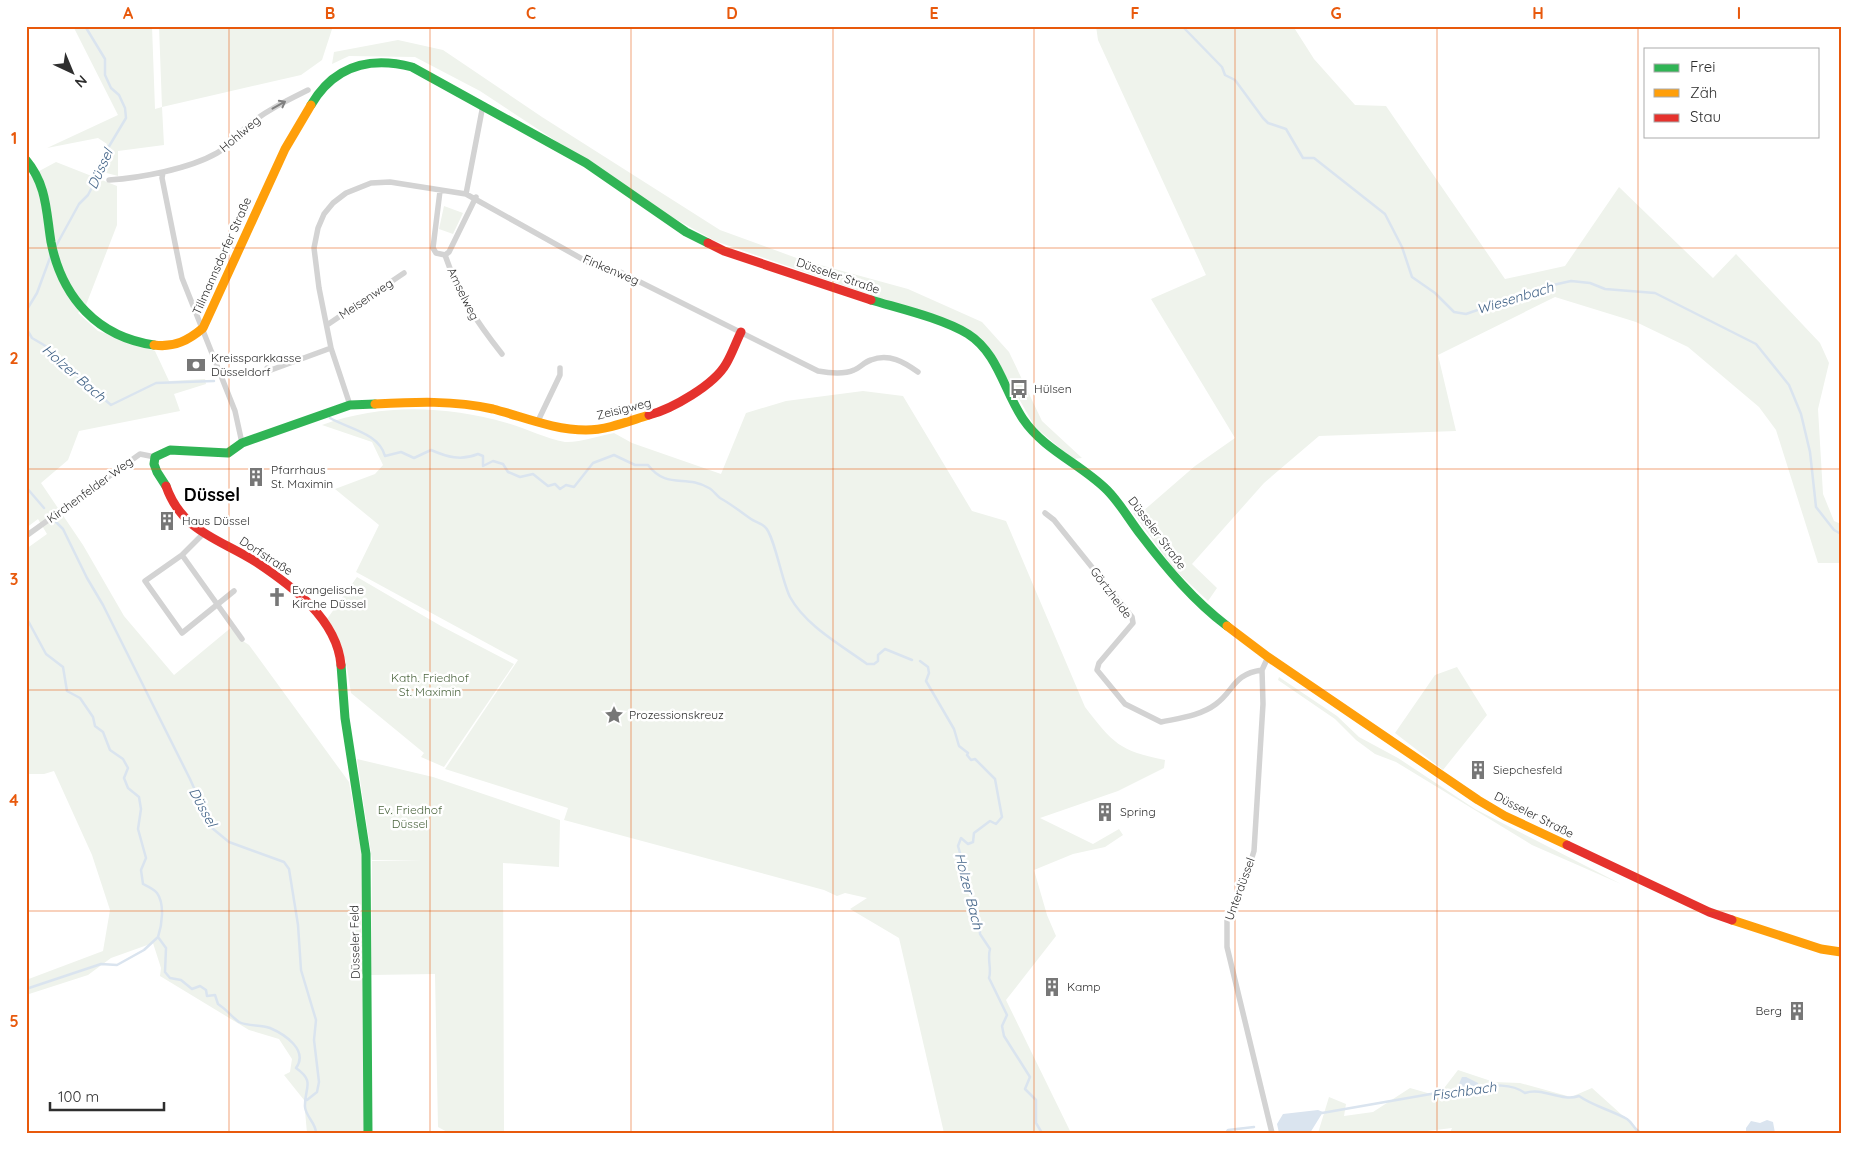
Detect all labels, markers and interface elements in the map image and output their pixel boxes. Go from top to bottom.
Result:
text: A [123,3,134,23]
text: B [325,3,335,23]
text: C [526,3,536,23]
text: D [726,3,738,23]
text: E [929,3,939,23]
text: F [1131,3,1140,23]
text: G [1330,3,1342,23]
text: H [1532,3,1544,23]
text: I [1737,3,1741,23]
north arrow [48,48,98,98]
legend [1644,48,1820,138]
text: Frei [1690,57,1716,76]
text: N [71,71,91,91]
text: Zäh [1690,83,1717,102]
one-way arrow [272,99,286,109]
text: Stau [1690,107,1721,126]
street label: Hohlweg [216,112,263,155]
text: 1 [11,128,17,148]
water label: Düssel [83,144,118,192]
street label: Tillmannsdorfer Straße [189,194,254,317]
street label: Finkenweg [581,251,641,288]
street label: Düsseler Straße [794,254,882,297]
street label: Amselweg [444,265,483,323]
street label: Meisenweg [336,275,396,322]
water label: Wiesenbach [1475,278,1556,318]
water label: Holzer Bach [39,341,110,406]
text: 2 [9,348,19,368]
place label: Kreissparkkasse Düsseldorf [211,350,301,379]
bank icon: Kreissparkkasse Düsseldorf [185,354,207,376]
bus stop icon: Hülsen [1008,378,1030,400]
place label: Hülsen [1034,381,1072,396]
street label: Zeisigweg [595,394,653,423]
street label: Kirchenfelder Weg [44,453,136,526]
place label: Pfarrhaus St. Maximin [271,462,333,491]
building icon: Pfarrhaus St. Maximin [245,466,267,488]
district label: Düssel [184,483,240,506]
street label: Düsseler Straße [1125,493,1190,572]
building icon: Haus Düssel [156,510,178,532]
place label: Haus Düssel [182,513,250,528]
street label: Dorfstraße [237,533,296,578]
street label: Görtzheide [1087,564,1136,621]
text: 3 [10,569,18,589]
place label: Evangelische Kirche Düssel [292,582,366,611]
church icon: Evangelische Kirche Düssel [266,586,288,608]
park label: Kath. Friedhof St. Maximin [391,670,470,699]
place icon: Prozessionskreuz [603,704,625,726]
place label: Prozessionskreuz [629,707,724,722]
building icon: Siepchesfeld [1467,759,1489,781]
place label: Siepchesfeld [1493,762,1562,777]
water label: Düssel [185,784,222,831]
street label: Düsseler Straße [1492,788,1577,841]
text: 4 [9,790,19,810]
building icon: Spring [1094,801,1116,823]
park label: Ev. Friedhof Düssel [378,802,443,831]
place label: Spring [1120,804,1156,819]
water label: Holzer Bach [951,851,987,932]
street label: Unterdüssel [1221,855,1258,922]
street label: Düsseler Feld [346,905,363,979]
building icon: Kamp [1041,976,1063,998]
place label: Kamp [1067,979,1101,994]
building icon: Berg [1786,1000,1808,1022]
place label: Berg [1755,1003,1782,1018]
text: 5 [9,1011,19,1031]
water label: Fischbach [1431,1077,1498,1104]
scale bar [50,1079,164,1111]
text: 100 m [58,1087,99,1106]

